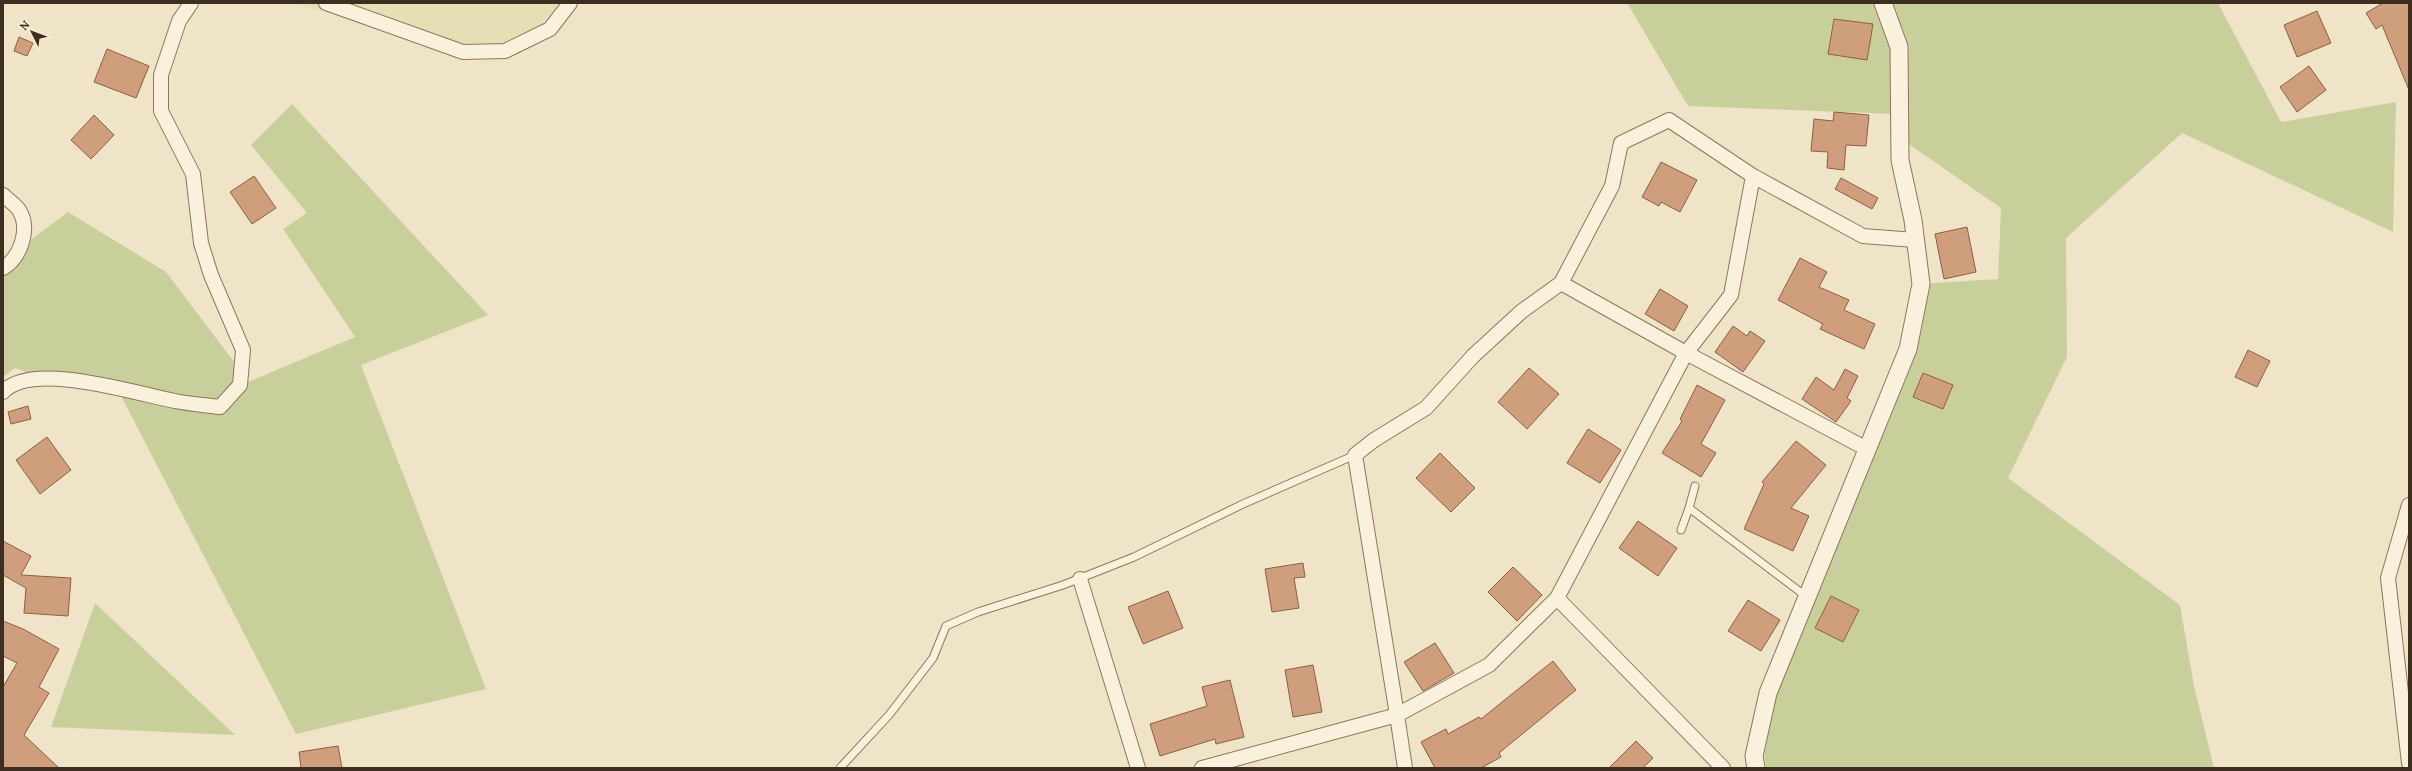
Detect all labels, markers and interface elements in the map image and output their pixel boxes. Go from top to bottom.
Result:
north arrow [12,12,52,52]
text: N [17,17,33,33]

